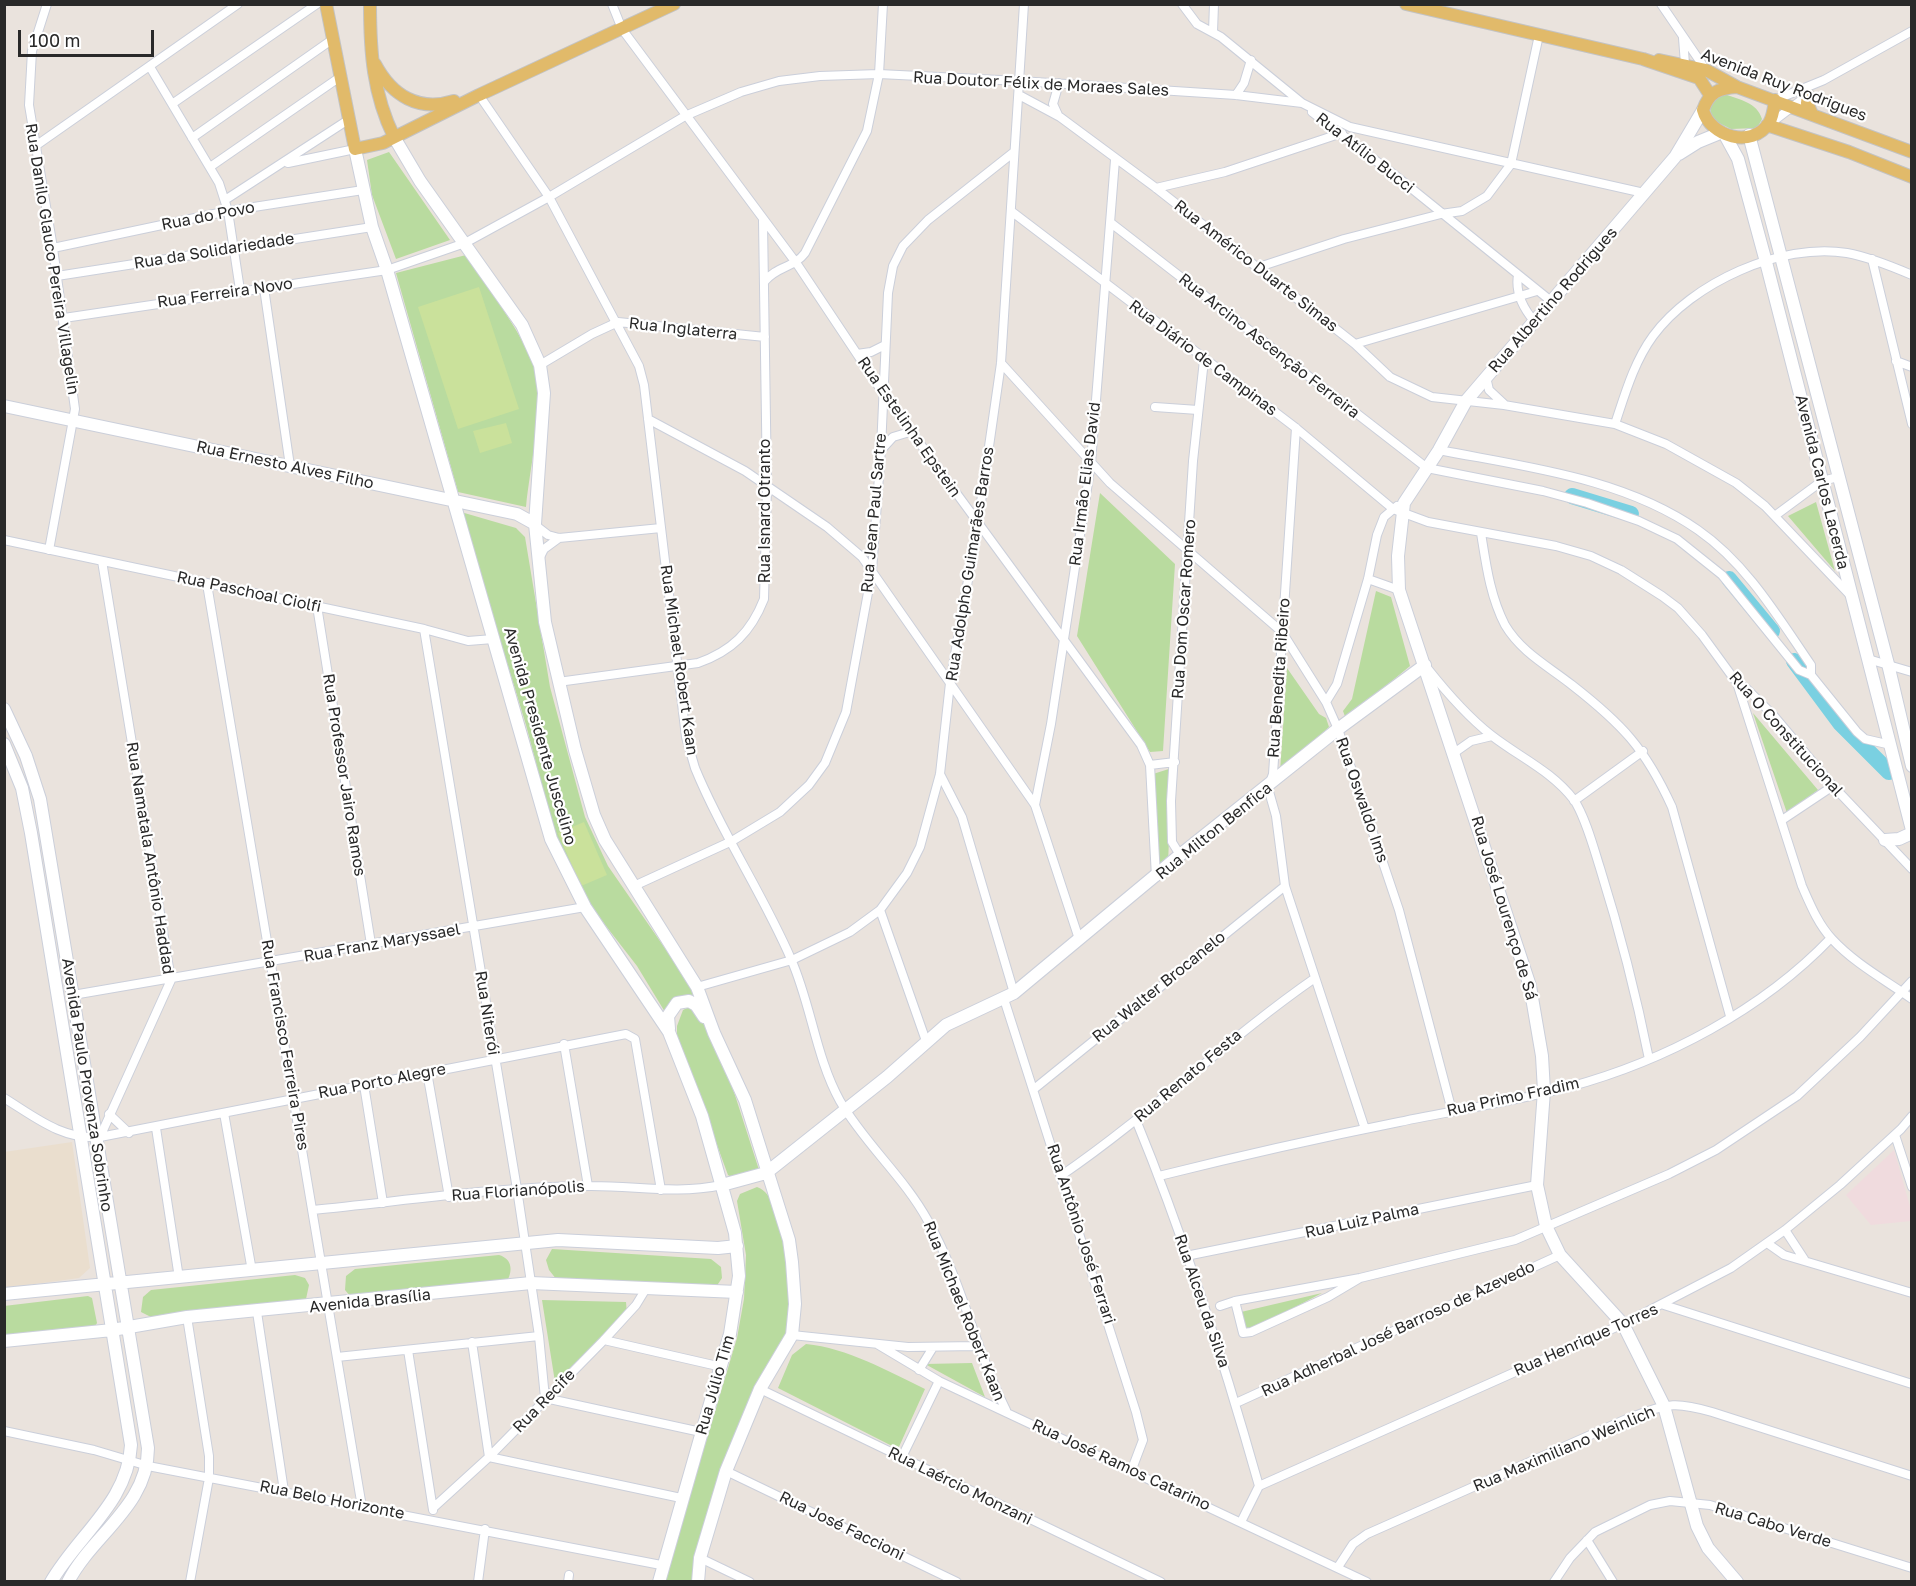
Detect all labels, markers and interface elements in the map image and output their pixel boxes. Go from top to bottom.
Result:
scale bar [21,18,158,56]
text: 100 m [29,29,80,51]
street label: Avenida Ruy Rodrigues [1698,45,1870,125]
street label: Rua Doutor Félix de Moraes Sales [913,68,1169,100]
street label: Rua Atílio Bucci [1312,109,1418,197]
street label: Rua Danilo Glauco Pereira Villagelin [21,122,83,396]
street label: Rua Américo Duarte Simas [1170,196,1342,336]
street label: Rua do Povo [160,198,256,234]
street label: Rua Albertino Rodrigues [1485,223,1621,377]
street label: Rua da Solidariedade [132,229,296,273]
street label: Rua Arcino Ascenção Ferreira [1175,269,1363,423]
street label: Rua Ferreira Novo [156,274,294,312]
street label: Rua Diário de Campinas [1125,296,1281,420]
street label: Rua Inglaterra [628,314,738,344]
street label: Rua Estelinha Epstein [853,353,965,501]
street label: Avenida Carlos Lacerda [1791,393,1853,571]
street label: Rua Irmão Elias David [1065,401,1105,567]
street label: Rua Jean Paul Sartre [857,432,891,594]
street label: Rua Ernesto Alves Filho [195,437,375,493]
street label: Rua Isnard Otranto [755,439,775,583]
street label: Rua Adolpho Guimarães Barros [942,445,998,683]
street label: Rua Dom Oscar Romero [1168,519,1200,699]
street label: Rua Michael Robert Kaan [656,563,702,757]
street label: Rua Paschoal Ciolfi [175,567,323,617]
street label: Rua Benedita Ribeiro [1264,597,1294,759]
street label: Avenida Presidente Juscelino [500,625,580,847]
street label: Rua O Constitucional [1725,668,1847,800]
street label: Rua Professor Jairo Ramos [318,672,370,878]
street label: Rua Oswaldo Ims [1332,735,1392,865]
street label: Rua Namatala Antônio Haddad [122,740,178,976]
street label: Rua Milton Benfica [1152,778,1276,884]
street label: Rua José Lourenço de Sá [1467,814,1541,1002]
street label: Rua Franz Maryssael [302,920,462,966]
street label: Rua Walter Brocanelo [1089,927,1229,1047]
street label: Rua Francisco Ferreira Pires [257,938,313,1152]
street label: Avenida Paulo Provenza Sobrinho [57,957,117,1213]
street label: Rua Niterói [471,969,503,1057]
street label: Rua Renato Festa [1130,1025,1246,1127]
street label: Rua Porto Alegre [317,1059,447,1103]
street label: Rua Primo Fradim [1445,1074,1581,1120]
street label: Rua Antônio José Ferrari [1043,1142,1119,1326]
street label: Rua Florianópolis [451,1177,585,1205]
street label: Rua Luiz Palma [1303,1200,1421,1242]
street label: Rua Michael Robert Kaan [919,1218,1009,1404]
street label: Rua Alceu da Silva [1170,1232,1234,1370]
street label: Rua Adherbal José Barroso de Azevedo [1258,1257,1538,1401]
street label: Avenida Brasília [308,1285,432,1317]
street label: Rua Henrique Torres [1511,1299,1661,1381]
street label: Rua Júlio Tim [692,1333,738,1437]
street label: Rua Recife [509,1365,579,1437]
street label: Rua Maximiliano Weinlich [1470,1402,1658,1496]
street label: Rua José Ramos Catarino [1029,1415,1213,1515]
street label: Rua Laércio Monzani [885,1443,1035,1529]
street label: Rua Belo Horizonte [258,1477,406,1523]
street label: Rua José Faccioni [776,1487,908,1565]
street label: Rua Cabo Verde [1712,1498,1834,1552]

